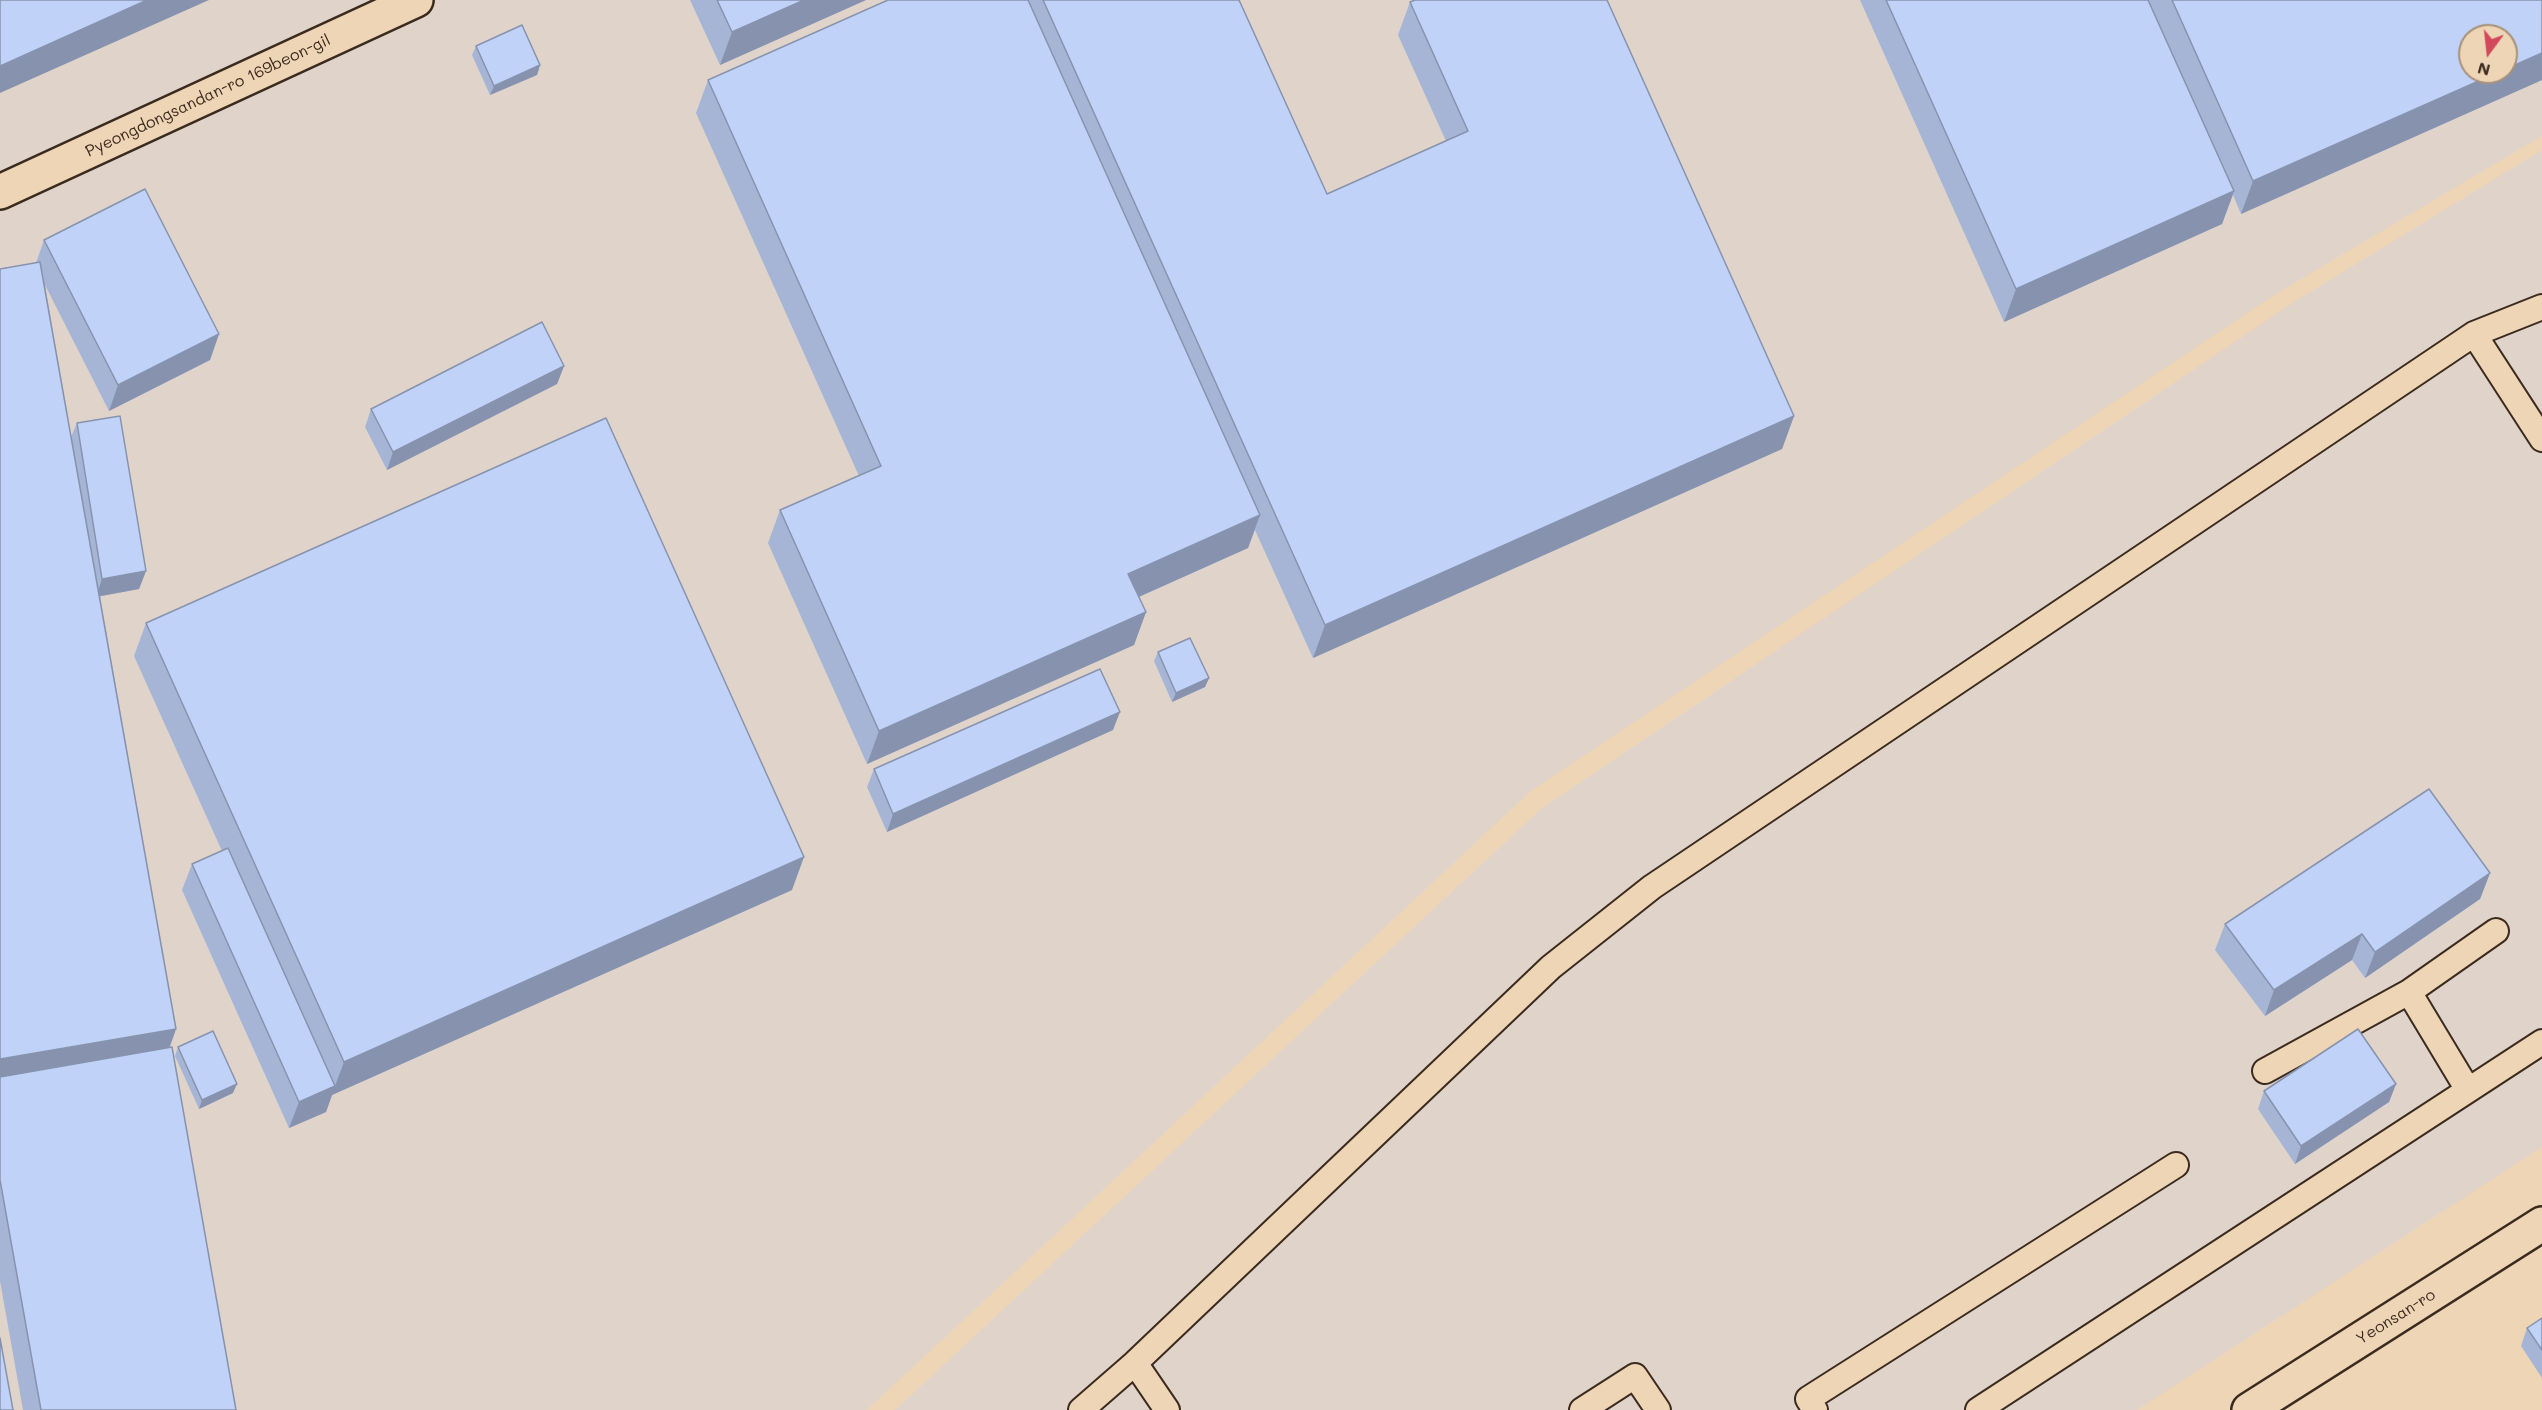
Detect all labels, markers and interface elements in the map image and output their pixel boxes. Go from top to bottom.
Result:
north arrow [2458,24,2518,84]
street label: Pyeongdongsandan-ro 169beon-gil [82,31,334,161]
text: N [2475,58,2492,82]
street label: Yeonsan-ro [2353,1285,2439,1349]

